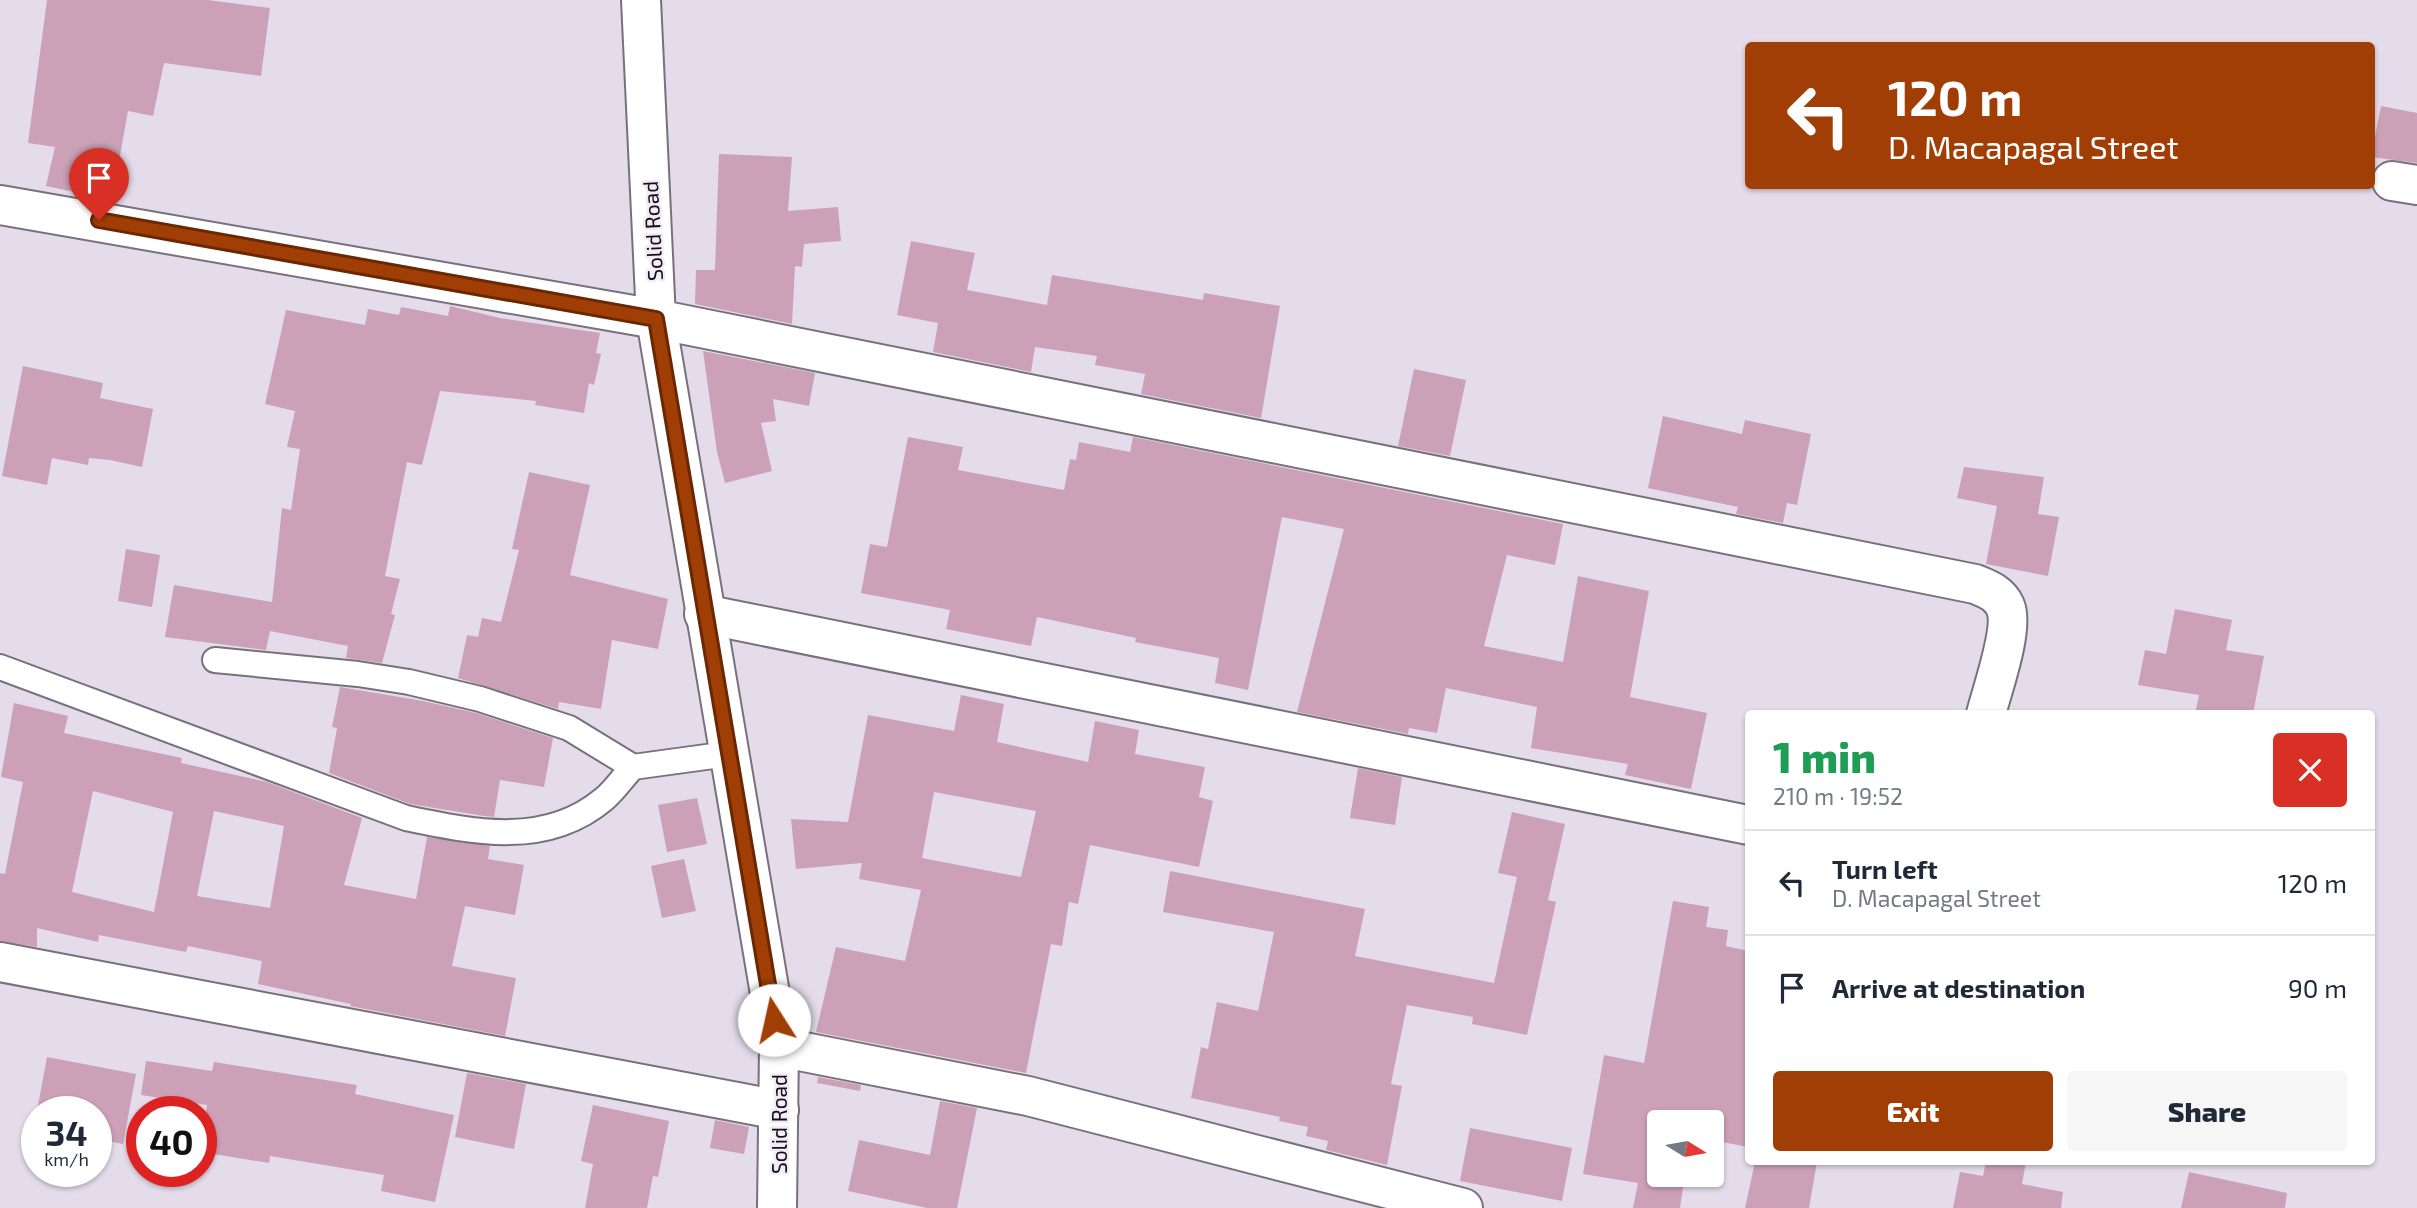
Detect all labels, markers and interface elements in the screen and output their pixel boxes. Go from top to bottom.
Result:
text: 120 m [1888,67,2022,126]
icon: left [1773,70,1864,161]
text: D. Macapagal Street [1888,127,2179,165]
pin [69,148,129,220]
icon: arrive [80,159,118,197]
street label: Solid Road [637,180,667,282]
text: 1 min [1773,731,1876,781]
button: close [2273,733,2347,807]
text: 210 m · 19:52 [1773,782,1903,810]
text: Turn left [1832,853,1938,884]
icon: left [1773,864,1811,902]
text: 120 m [2278,867,2347,898]
text: D. Macapagal Street [1832,884,2041,912]
icon: arrive [1773,969,1811,1007]
text: Arrive at destination [1832,972,2085,1003]
text: 90 m [2288,972,2347,1003]
position arrow [737,983,811,1057]
button: Exit [1773,1071,2053,1151]
button: Share [2067,1071,2347,1151]
street label: Solid Road [766,1074,791,1174]
speed limit sign: 40 [126,1096,217,1187]
north arrow [1647,1110,1724,1186]
map controls [1647,1110,1724,1187]
text: 34 [45,1111,88,1153]
text: km/h [44,1148,89,1170]

